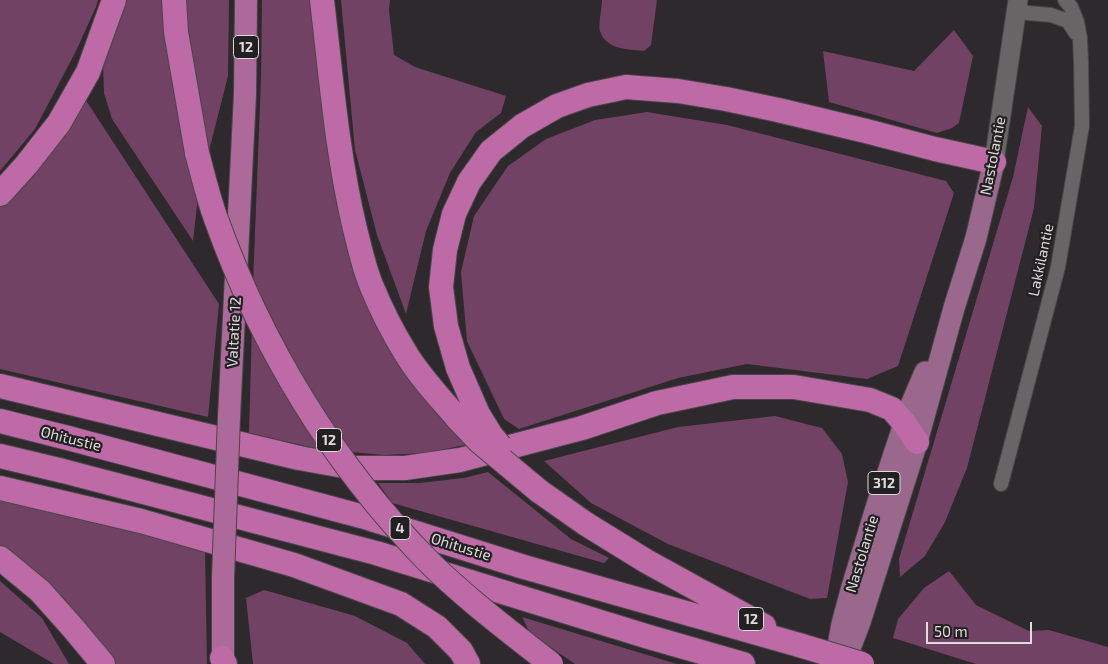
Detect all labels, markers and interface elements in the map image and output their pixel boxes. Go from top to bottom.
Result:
road number: 12 [234,36,258,58]
street label: Nastolantie [977,115,1009,197]
street label: Lakkilantie [1025,222,1057,298]
street label: Valtatie 12 [223,296,245,368]
street label: Ohitustie [39,423,103,455]
road number: 12 [316,428,342,452]
road number: 312 [868,472,900,494]
street label: Nastolantie [842,513,882,595]
road number: 4 [390,516,410,540]
street label: Ohitustie [429,529,493,565]
road number: 12 [738,608,764,630]
scale bar [928,612,1034,644]
text: 50 m [934,622,968,640]

